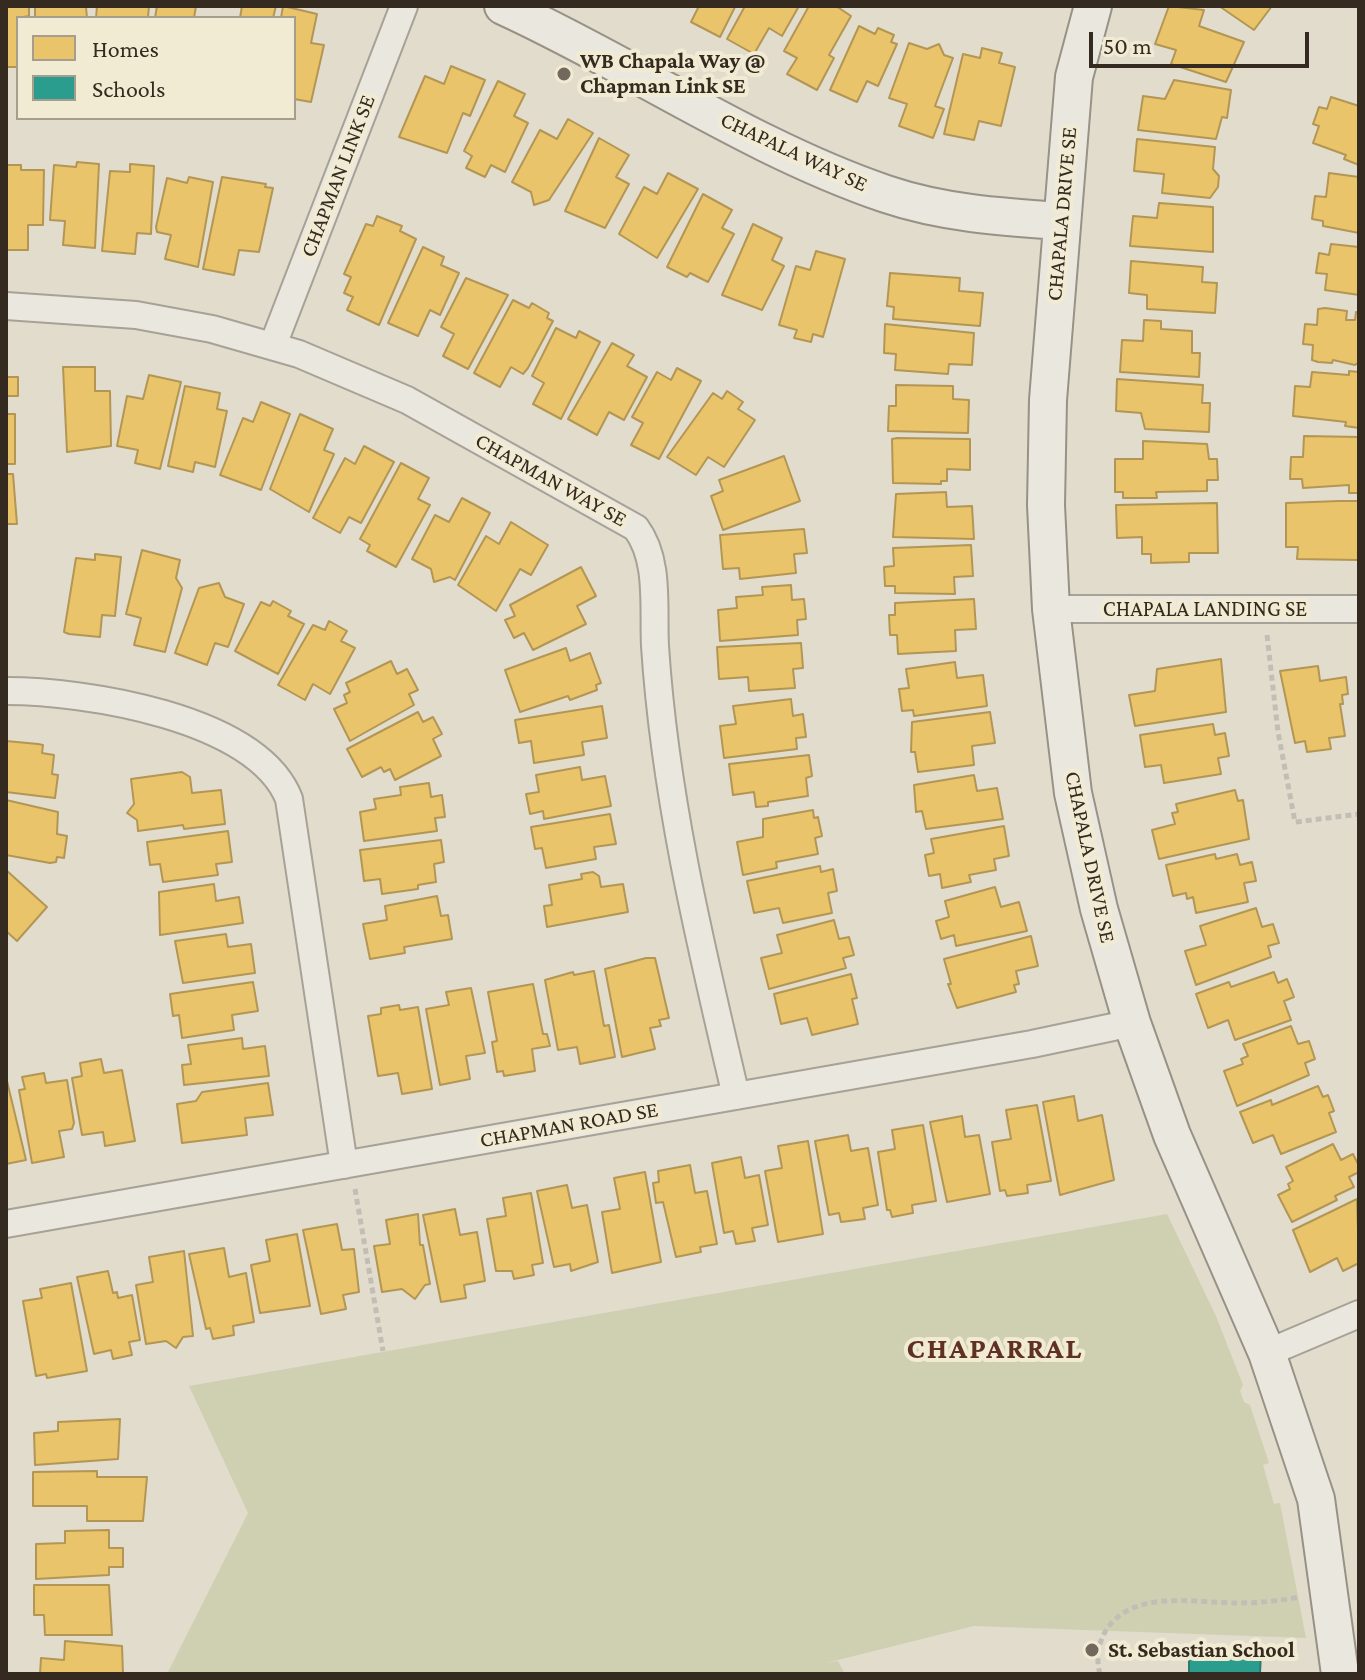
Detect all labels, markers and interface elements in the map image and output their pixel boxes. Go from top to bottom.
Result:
legend [16,16,296,120]
scale bar [1093,16,1313,66]
text: 50 m [1103,32,1152,59]
text: Homes [92,35,159,62]
place label: WB Chapala Way @ Chapman Link SE [580,48,765,100]
marker: WB Chapala Way @ Chapman Link SE [555,65,573,83]
text: Schools [92,75,166,102]
street label: CHAPMAN LINK SE [295,91,381,261]
street label: CHAPALA WAY SE [716,106,872,198]
street label: CHAPALA DRIVE SE [1041,126,1083,302]
street label: CHAPMAN WAY SE [471,427,631,533]
street label: CHAPALA LANDING SE [1103,596,1307,622]
street label: CHAPALA DRIVE SE [1059,769,1121,945]
street label: CHAPMAN ROAD SE [478,1096,660,1154]
district label: CHAPARRAL [907,1331,1083,1367]
place label: St. Sebastian School [1108,1637,1295,1663]
marker: St. Sebastian School [1083,1641,1101,1659]

